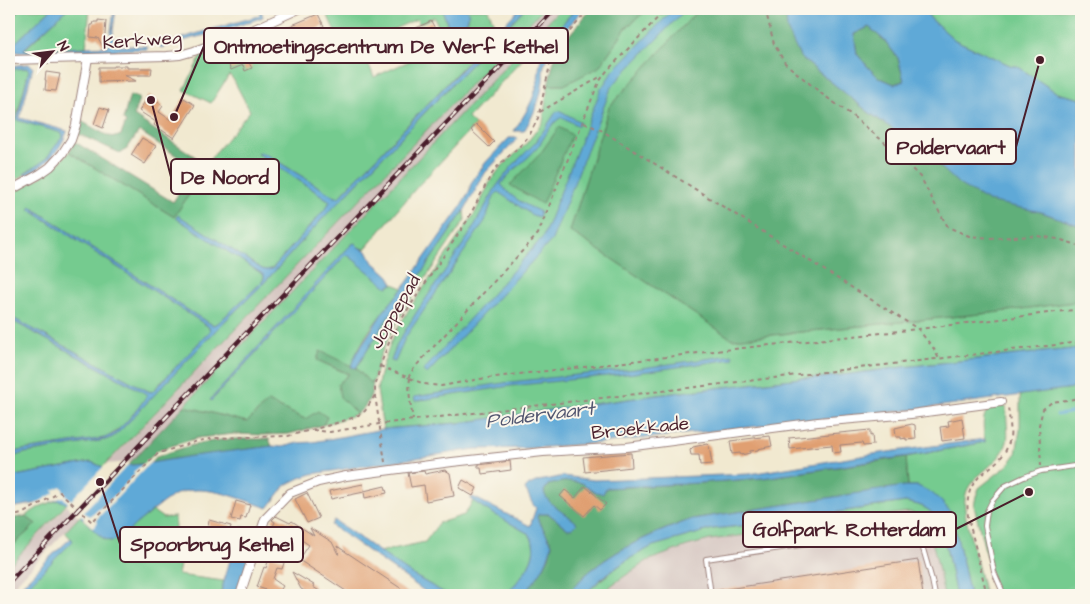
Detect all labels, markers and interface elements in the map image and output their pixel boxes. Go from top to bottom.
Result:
street label: Kerkweg [102,24,183,58]
north arrow [28,28,78,78]
callout: Ontmoetingscentrum De Werf Kethel [204,28,568,63]
text: Ontmoetingscentrum De Werf Kethel [214,33,558,62]
text: N [52,38,74,55]
callout: Poldervaart [886,129,1016,164]
text: Poldervaart [896,134,1006,162]
callout: De Noord [171,159,279,194]
text: De Noord [181,164,270,192]
street label: Joppepad [363,269,428,354]
water label: Poldervaart [484,394,598,436]
street label: Broekkade [590,410,690,447]
callout: Golfpark Rotterdam [743,512,956,547]
text: Golfpark Rotterdam [753,516,946,544]
callout: Spoorbrug Kethel [120,527,303,562]
text: Spoorbrug Kethel [129,531,294,560]

